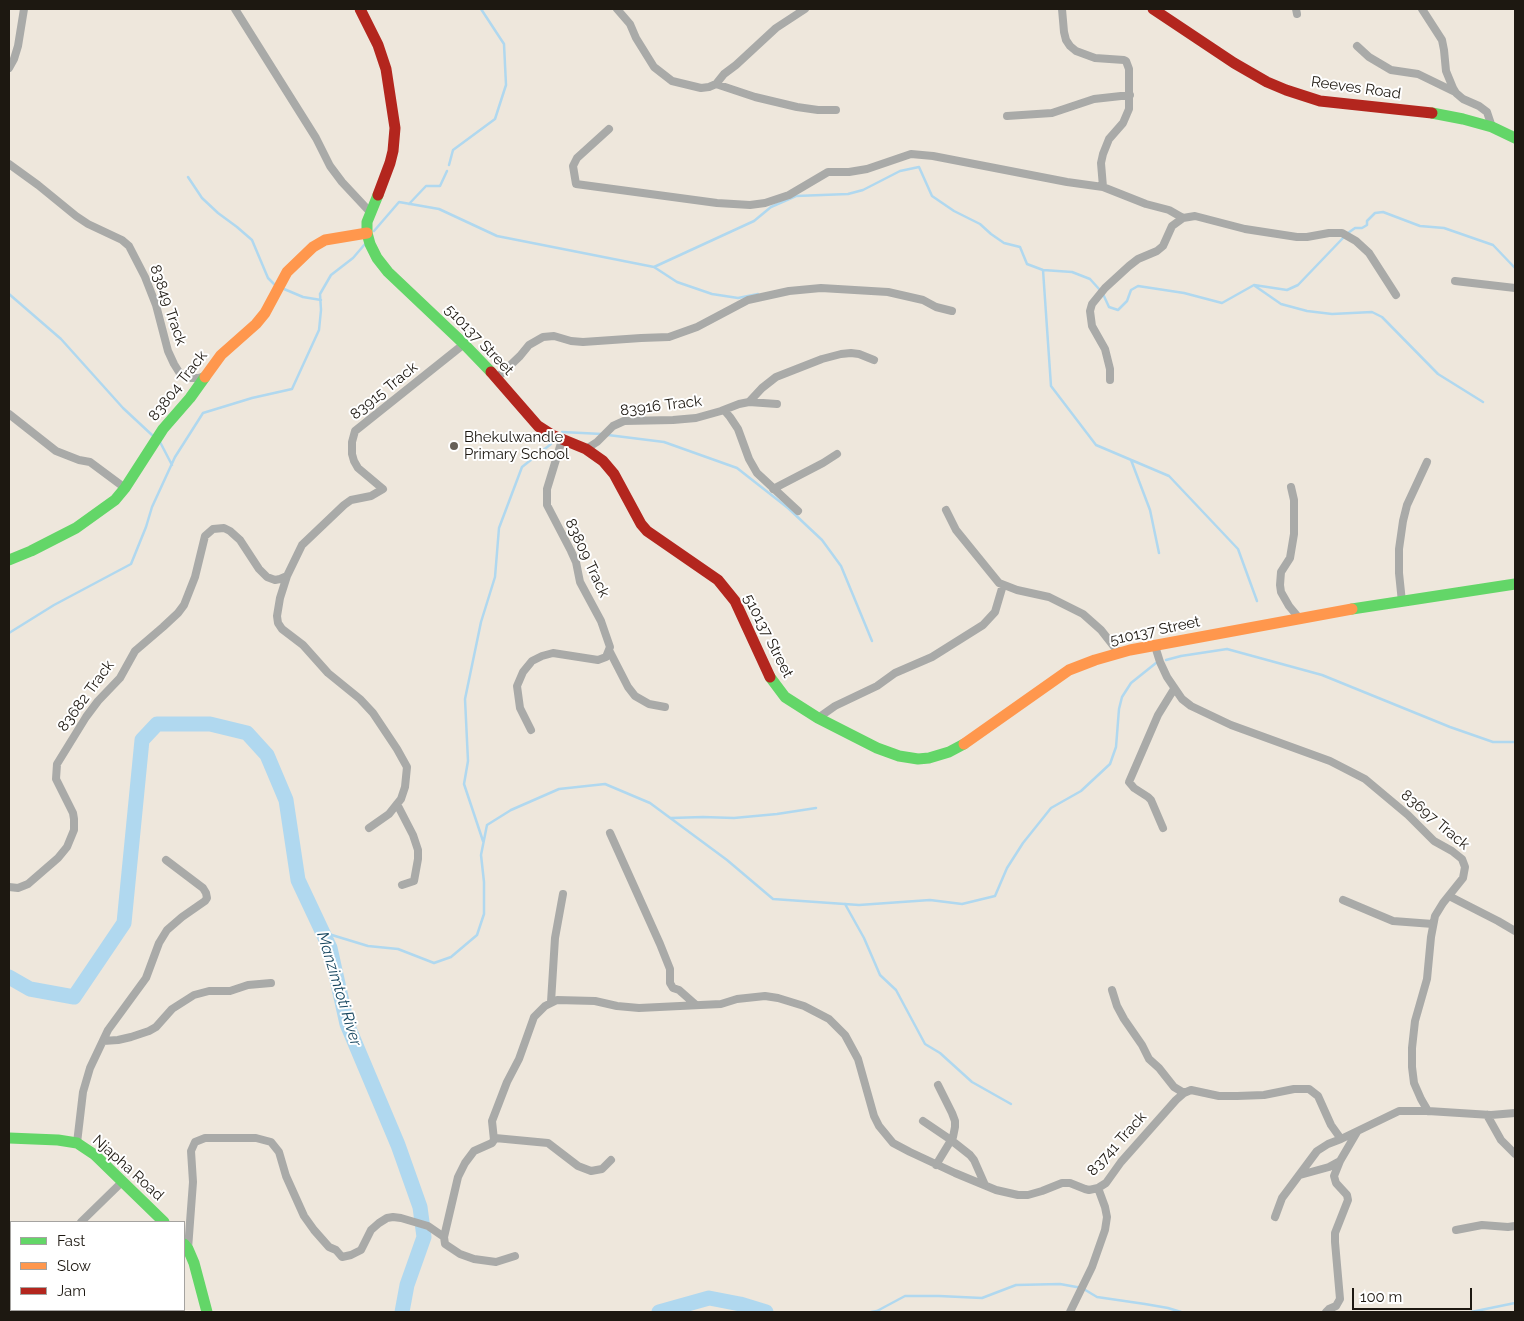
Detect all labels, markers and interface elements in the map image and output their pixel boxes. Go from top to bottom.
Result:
street label: Reeves Road [1310,73,1402,103]
street label: 83849 Track [146,262,190,348]
street label: 510137 Street [441,301,517,379]
street label: 83804 Track [145,347,211,425]
street label: 83915 Track [347,358,421,424]
street label: 83916 Track [619,392,703,420]
place label: Bhekulwandle Primary School [464,428,569,463]
marker: Bhekulwandle Primary School [448,440,460,452]
street label: 83809 Track [561,516,613,600]
street label: 510137 Street [739,591,797,681]
street label: 510137 Street [1108,613,1202,649]
street label: 83682 Track [54,657,118,735]
street label: 83697 Track [1397,786,1473,854]
water label: Manzimtoti River [313,930,365,1048]
street label: 83741 Track [1084,1108,1150,1180]
street label: Njapha Road [89,1131,167,1205]
legend [10,1221,185,1311]
text: Fast [57,1232,85,1250]
text: Slow [57,1257,91,1275]
scale bar [1354,1278,1474,1310]
text: Jam [57,1282,86,1300]
text: 100 m [1360,1288,1402,1306]

